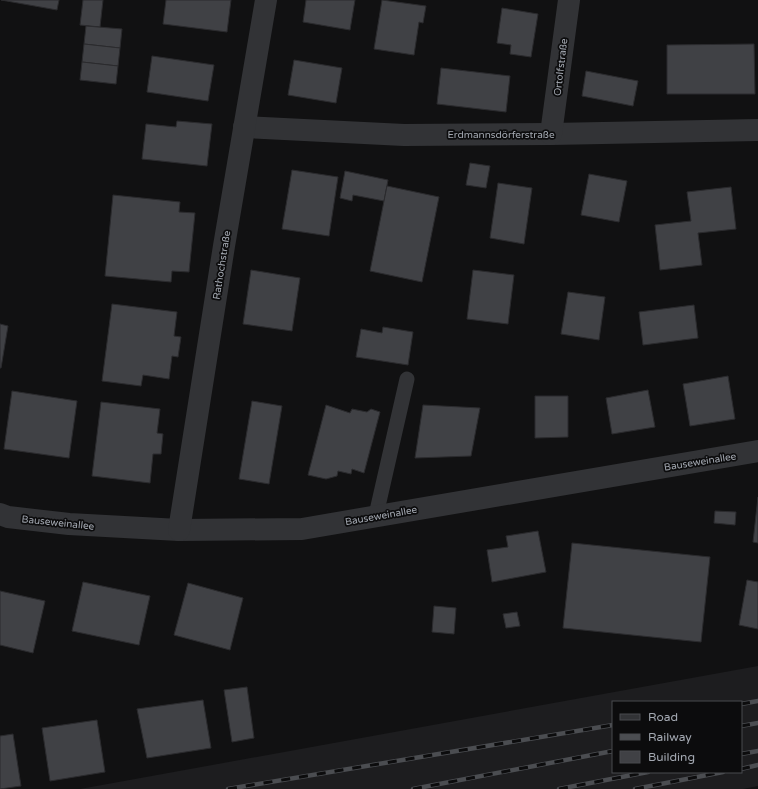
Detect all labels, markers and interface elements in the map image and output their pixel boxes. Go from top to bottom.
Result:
street label: Ortolfstraße [552,37,571,97]
street label: Erdmannsdörferstraße [447,129,555,141]
street label: Rathochstraße [211,229,233,301]
street label: Bauseweinallee [663,450,737,474]
street label: Bauseweinallee [344,504,419,528]
street label: Bauseweinallee [21,513,95,533]
legend [612,701,742,773]
text: Road [648,710,678,724]
text: Railway [648,730,692,744]
text: Building [648,750,695,764]

